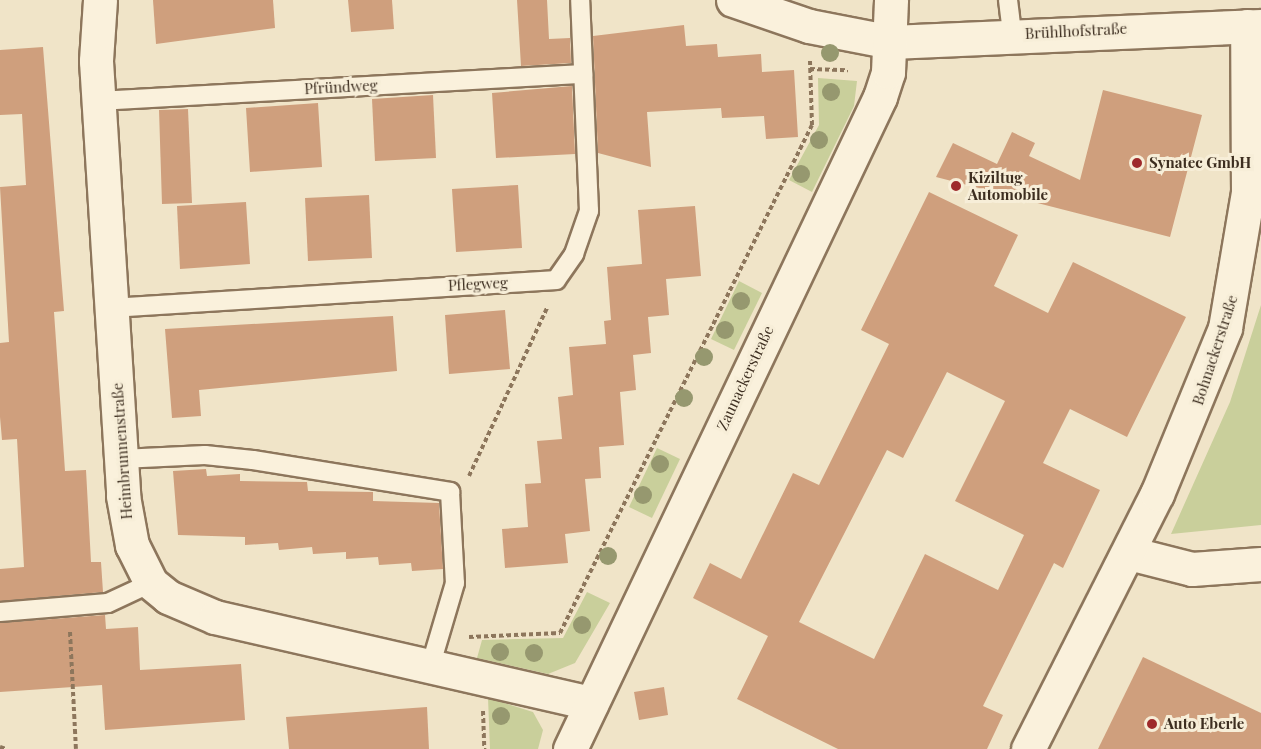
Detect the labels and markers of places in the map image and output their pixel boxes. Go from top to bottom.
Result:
place label: Synatec GmbH [1149,154,1251,172]
marker: Synatec GmbH [1130,156,1144,170]
place label: Kiziltug Automobile [968,168,1048,203]
marker: Kiziltug Automobile [949,179,963,193]
place label: Auto Eberle [1164,715,1244,733]
marker: Auto Eberle [1145,717,1159,731]

